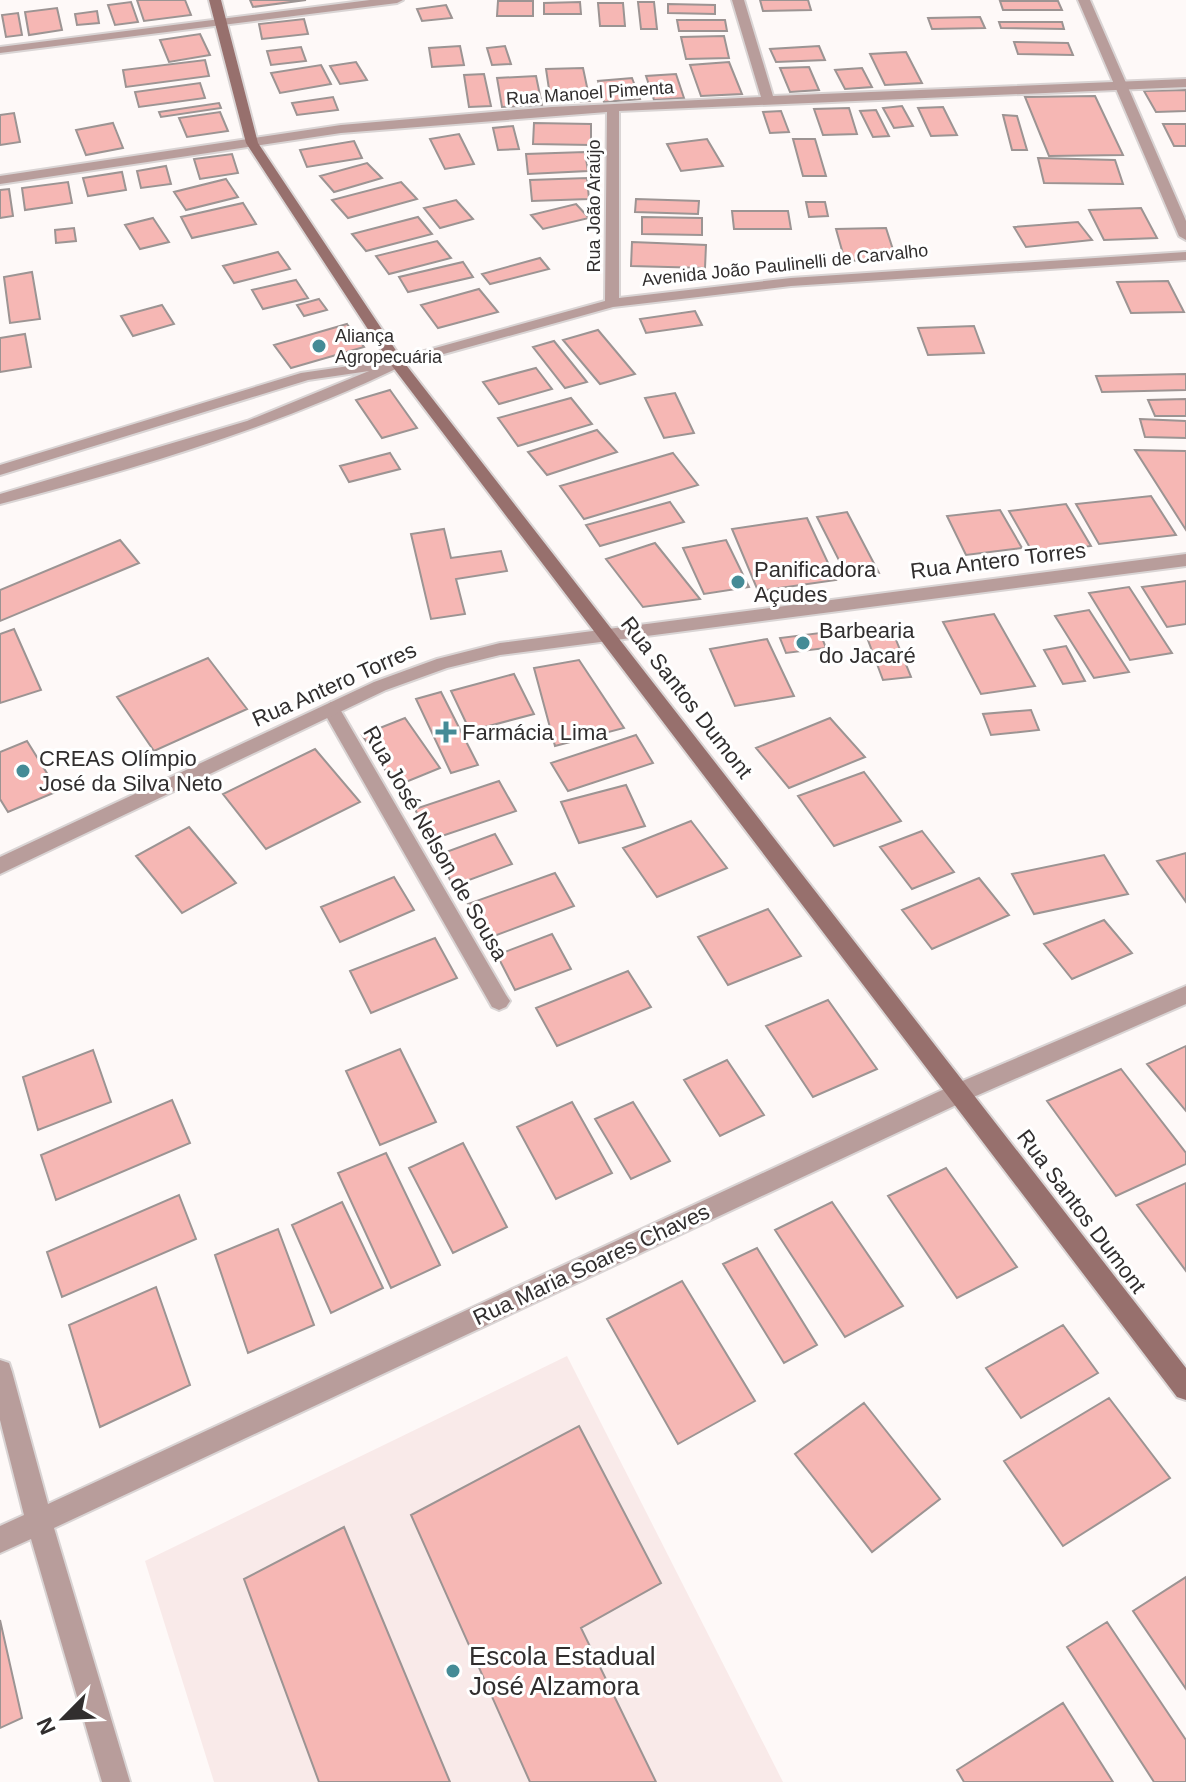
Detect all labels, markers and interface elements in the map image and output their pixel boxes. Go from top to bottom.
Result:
street label: Rua Manoel Pimenta [505,77,676,109]
street label: Rua João Araújo [584,139,604,273]
street label: Avenida João Paulinelli de Carvalho [641,240,929,290]
place label: Aliança Agropecuária [335,326,443,367]
marker: Aliança Agropecuária [310,337,328,355]
street label: Rua Antero Torres [909,537,1087,584]
place label: Panificadora Açudes [754,557,877,607]
marker: Panificadora Açudes [729,573,747,591]
street label: Rua Santos Dumont [616,612,757,783]
place label: Barbearia do Jacaré [819,618,916,668]
marker: Barbearia do Jacaré [794,634,812,652]
street label: Rua Antero Torres [248,637,420,732]
place label: Farmácia Lima [462,720,608,745]
street label: Rua José Nelson de Sousa [358,722,513,966]
marker: Farmácia Lima [437,723,455,741]
place label: CREAS Olímpio José da Silva Neto [39,746,222,796]
marker: CREAS Olímpio José da Silva Neto [14,762,32,780]
street label: Rua Santos Dumont [1012,1125,1151,1298]
street label: Rua Maria Soares Chaves [469,1199,713,1330]
place label: Escola Estadual José Alzamora [469,1641,655,1701]
marker: Escola Estadual José Alzamora [444,1662,462,1680]
north arrow [24,1678,104,1758]
text: N [32,1714,61,1738]

